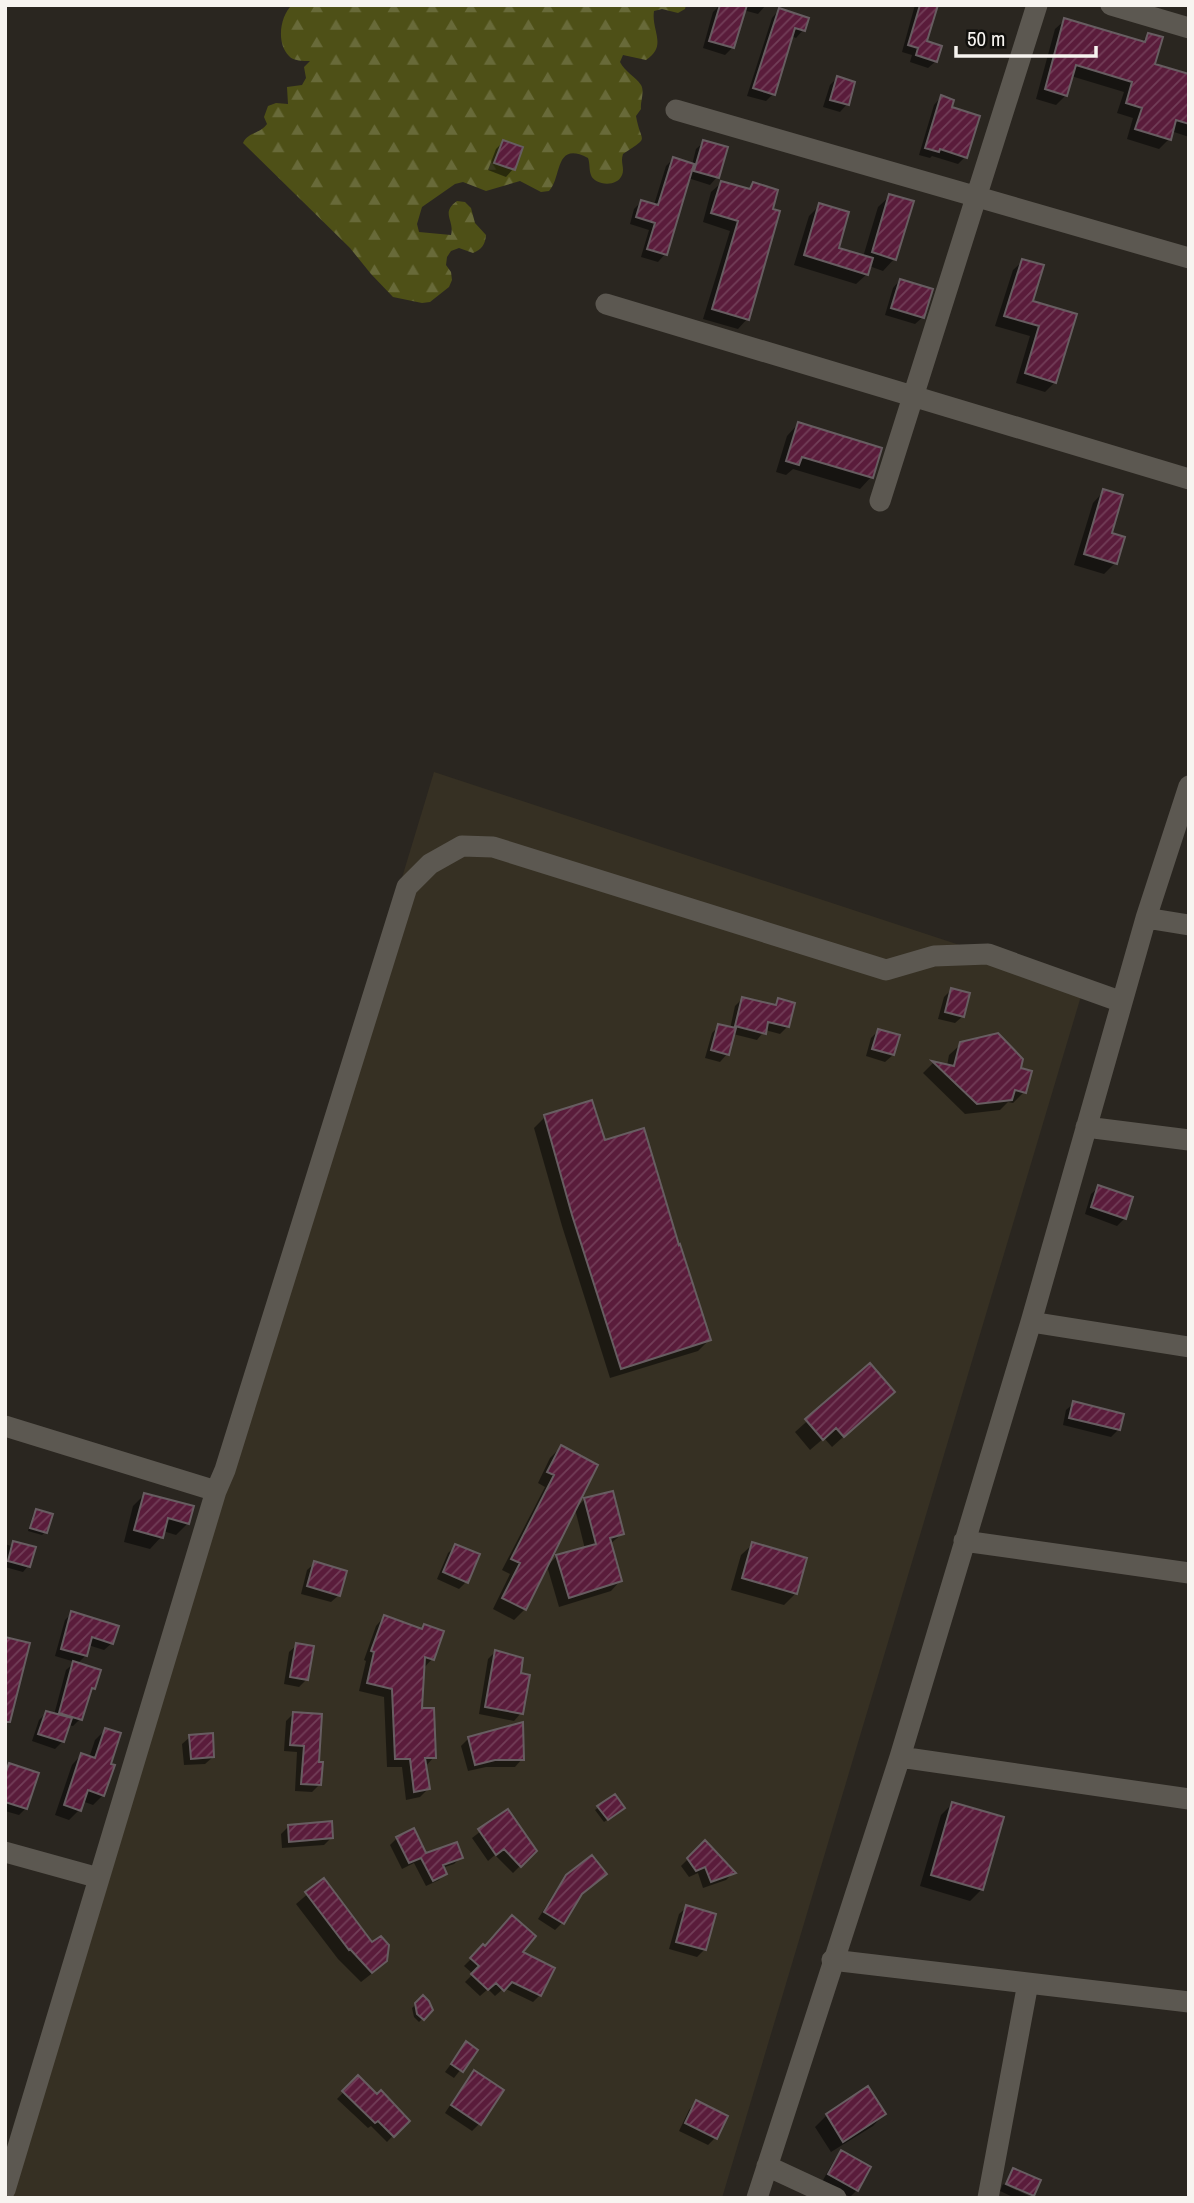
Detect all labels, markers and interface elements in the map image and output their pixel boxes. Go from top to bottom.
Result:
scale bar [956,14,1096,58]
text: 50 m [967,24,1005,53]

